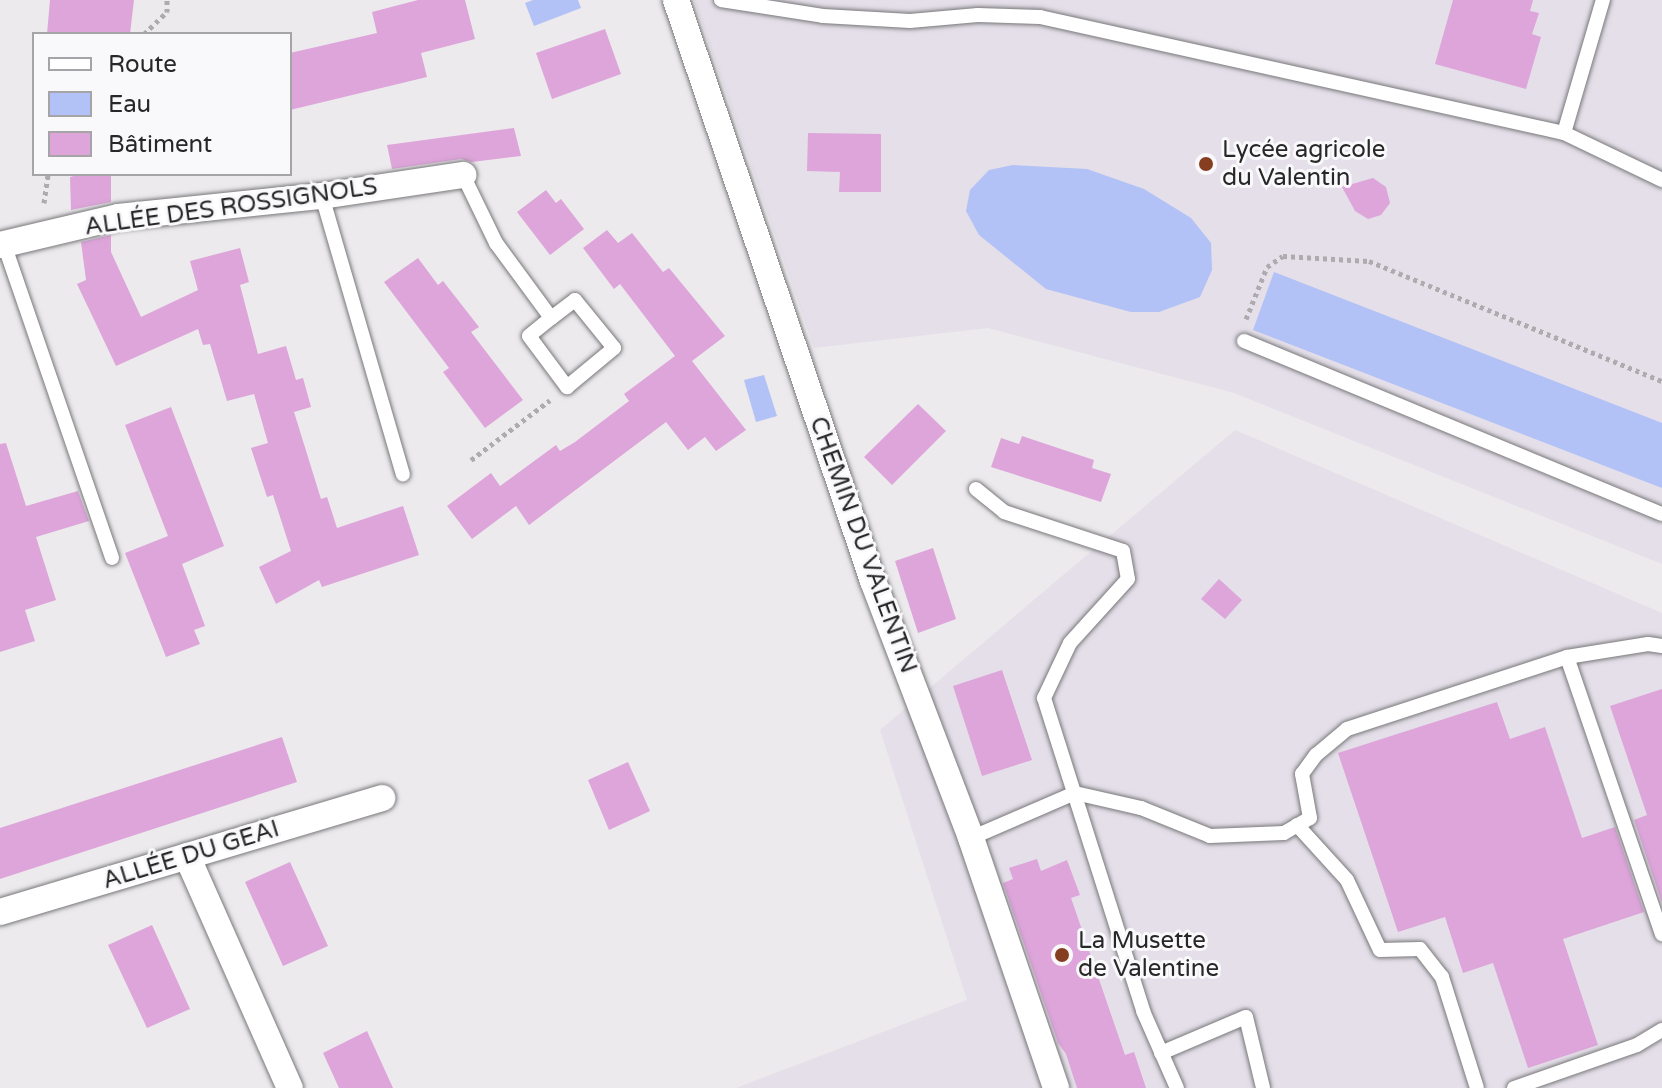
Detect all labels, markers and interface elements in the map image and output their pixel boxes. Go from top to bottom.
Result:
legend [32,32,292,176]
text: Route [108,50,177,79]
text: Eau [108,90,151,119]
text: Bâtiment [108,130,212,159]
place label: Lycée agricole du Valentin [1222,136,1385,192]
marker: Lycée agricole du Valentin [1197,155,1215,173]
street label: ALLÉE DES ROSSIGNOLS [83,172,379,242]
street label: CHEMIN DU VALENTIN [803,413,923,677]
street label: ALLÉE DU GEAI [99,814,283,896]
place label: La Musette de Valentine [1078,927,1219,983]
marker: La Musette de Valentine [1053,946,1071,964]

